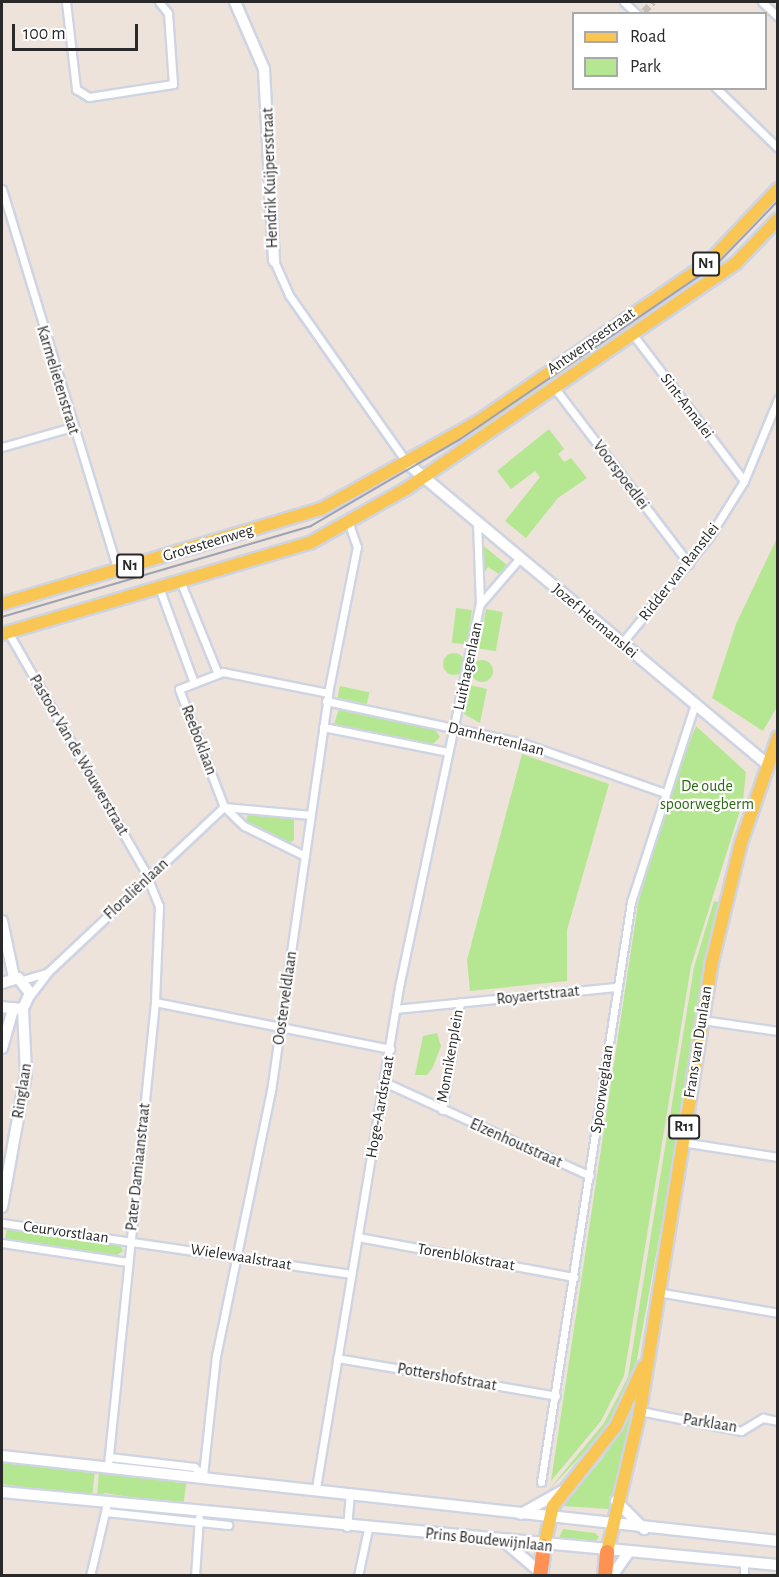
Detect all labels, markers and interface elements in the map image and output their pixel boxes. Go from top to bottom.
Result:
scale bar [15,12,141,50]
legend [572,12,767,90]
text: 100 m [23,25,66,43]
text: Road [630,28,666,46]
text: Park [630,58,661,76]
street label: Hendrik Kuijpersstraat [258,107,282,249]
road number: N1 [691,252,721,276]
street label: Antwerpsestraat [543,304,639,378]
street label: Karmelietenstraat [32,323,84,437]
street label: Sint-Annalei [656,370,718,442]
street label: Voorspoedlei [589,437,653,513]
street label: Ridder van Ranstlei [635,519,723,625]
street label: Grotesteenweg [160,520,256,566]
road number: N1 [115,554,145,578]
street label: Jozef Hermanslei [548,580,642,662]
street label: Luithagenlaan [449,620,487,712]
street label: Pastoor Van de Wouwerstraat [25,671,133,839]
street label: Reeboklaan [177,702,221,778]
street label: Damhertenlaan [446,718,546,760]
park label: De oude spoorwegberm [660,776,754,814]
street label: Floraliënlaan [100,854,172,924]
street label: Oosterveldlaan [269,950,301,1046]
street label: Royaertstraat [495,981,581,1009]
street label: Frans van Dunlaan [680,984,716,1100]
street label: Monnikenplein [432,1008,468,1104]
street label: Spoorweglaan [586,1044,618,1134]
street label: Hoge-Aardstraat [362,1054,398,1160]
street label: Ringlaan [8,1062,36,1120]
street label: Pater Damiaanstraat [122,1102,154,1232]
street label: Elzenhoutstraat [467,1114,565,1172]
road number: R11 [668,1115,700,1139]
street label: Ceurvorstlaan [22,1217,110,1247]
street label: Torenblokstraat [416,1239,516,1275]
street label: Wielewaalstraat [189,1240,293,1274]
street label: Pottershofstraat [396,1359,498,1395]
street label: Parklaan [682,1409,738,1437]
street label: Prins Boudewijnlaan [424,1524,554,1556]

